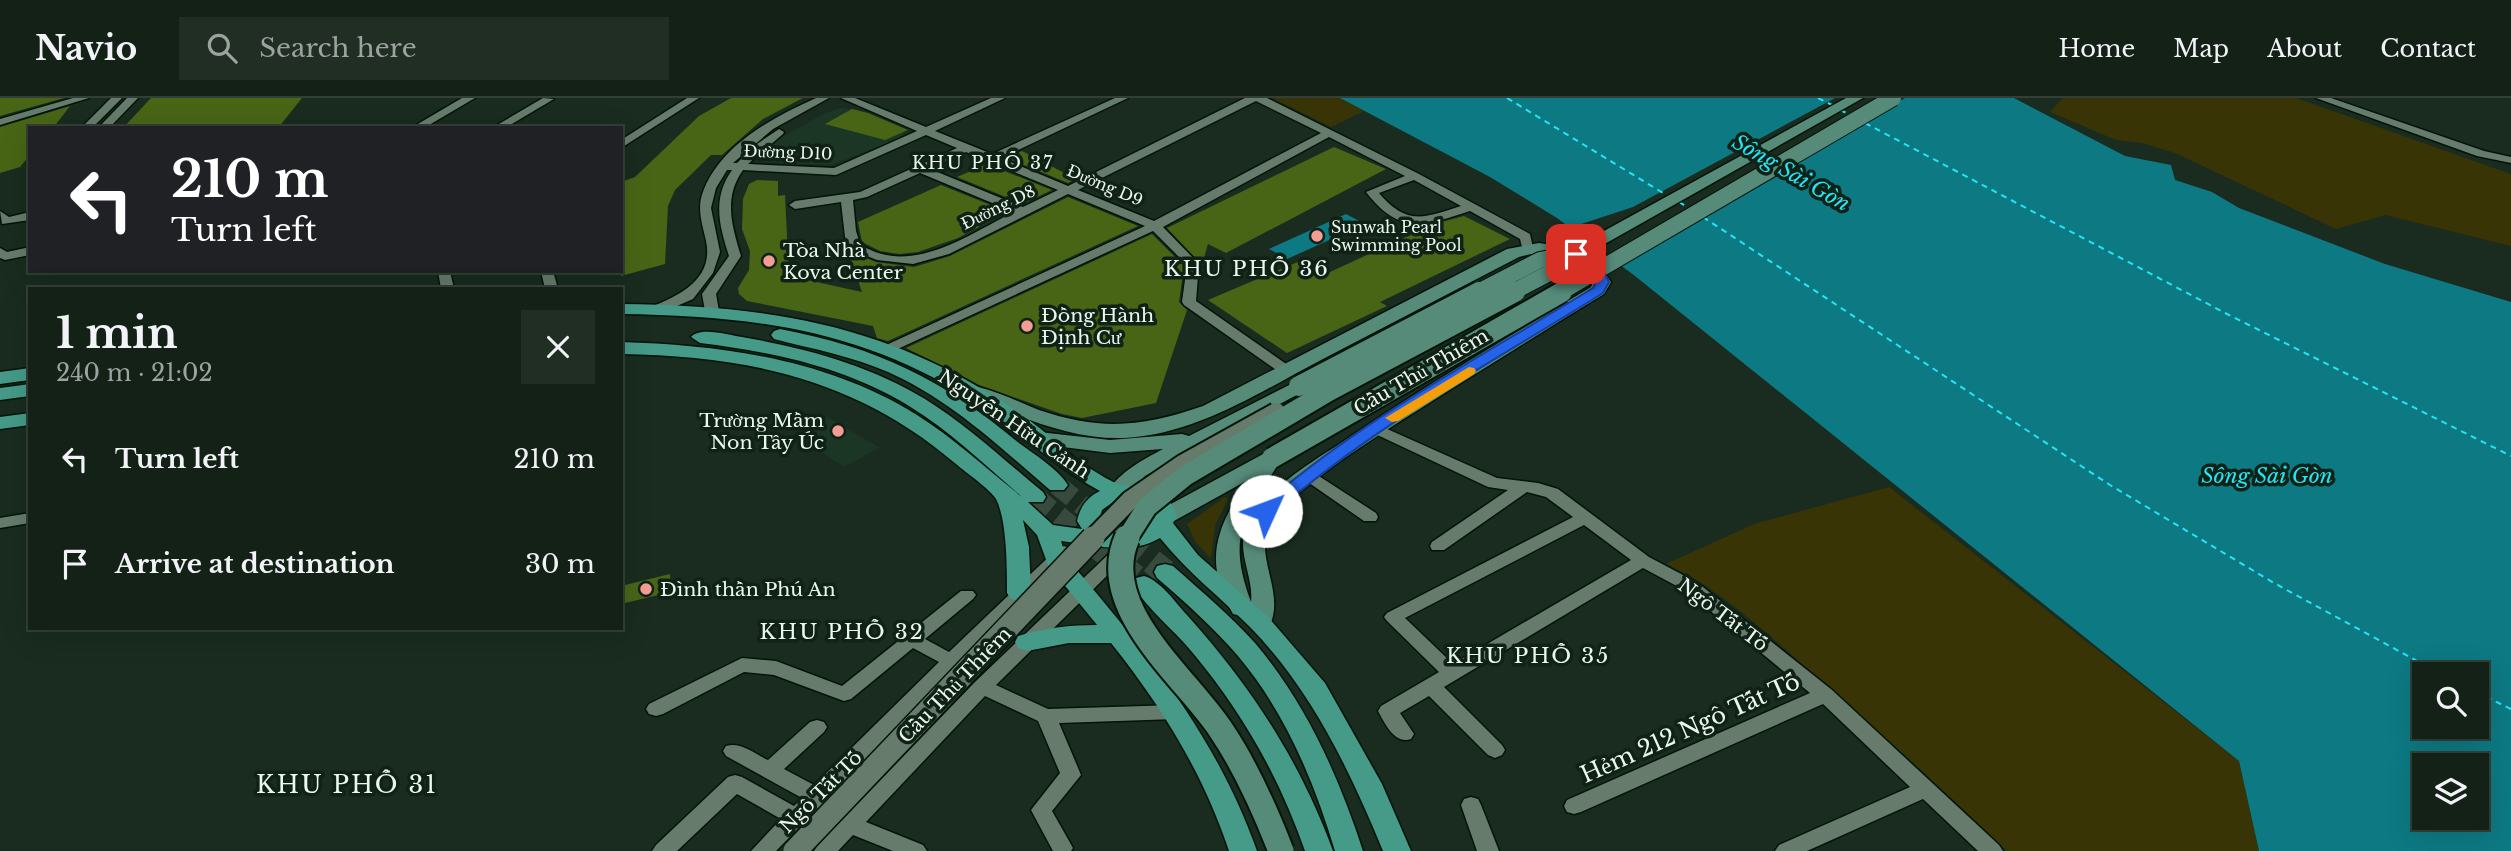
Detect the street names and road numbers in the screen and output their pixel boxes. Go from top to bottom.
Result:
street label: Đường D10 [743,140,833,164]
street label: Đường D9 [1064,160,1146,210]
street label: Đường D8 [958,180,1038,234]
street label: Cầu Thủ Thiêm [1349,324,1493,420]
street label: Nguyễn Hữu Cảnh [934,365,1094,483]
street label: Ngô Tất Tố [1673,574,1773,656]
street label: Cầu Thủ Thiêm [894,622,1016,748]
street label: Hẻm 212 Ngô Tất Tố [1576,667,1804,789]
street label: Ngô Tất Tố [775,746,867,838]

